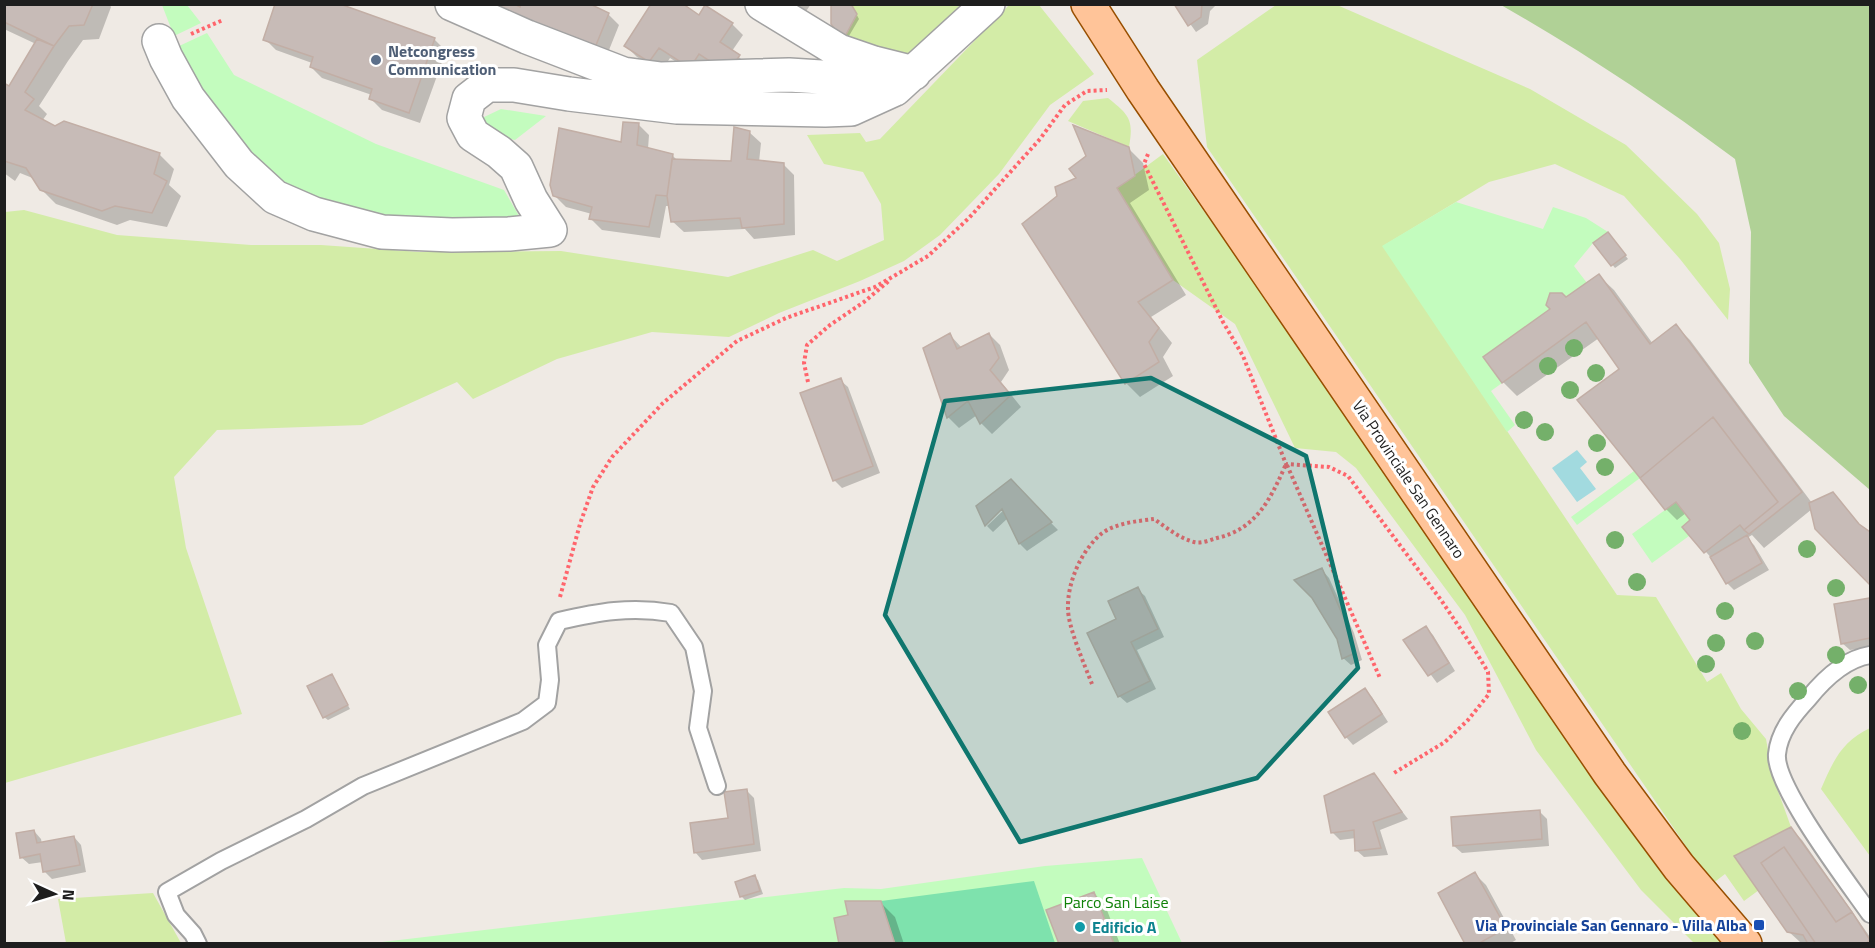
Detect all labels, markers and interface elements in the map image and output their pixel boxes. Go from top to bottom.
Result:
place label: Netcongress Communication [388,39,496,81]
marker: Netcongress Communication [369,53,383,67]
street label: Via Provinciale San Gennaro [1347,395,1471,563]
north arrow [24,864,84,924]
text: N [57,889,81,901]
park label: Parco San Laise [1063,890,1169,914]
place label: Via Provinciale San Gennaro - Villa Alba [1475,913,1747,937]
place label: Edificio A [1092,915,1157,939]
marker: Via Provinciale San Gennaro - Villa Alba [1752,918,1766,932]
marker: Edificio A [1073,920,1087,934]

